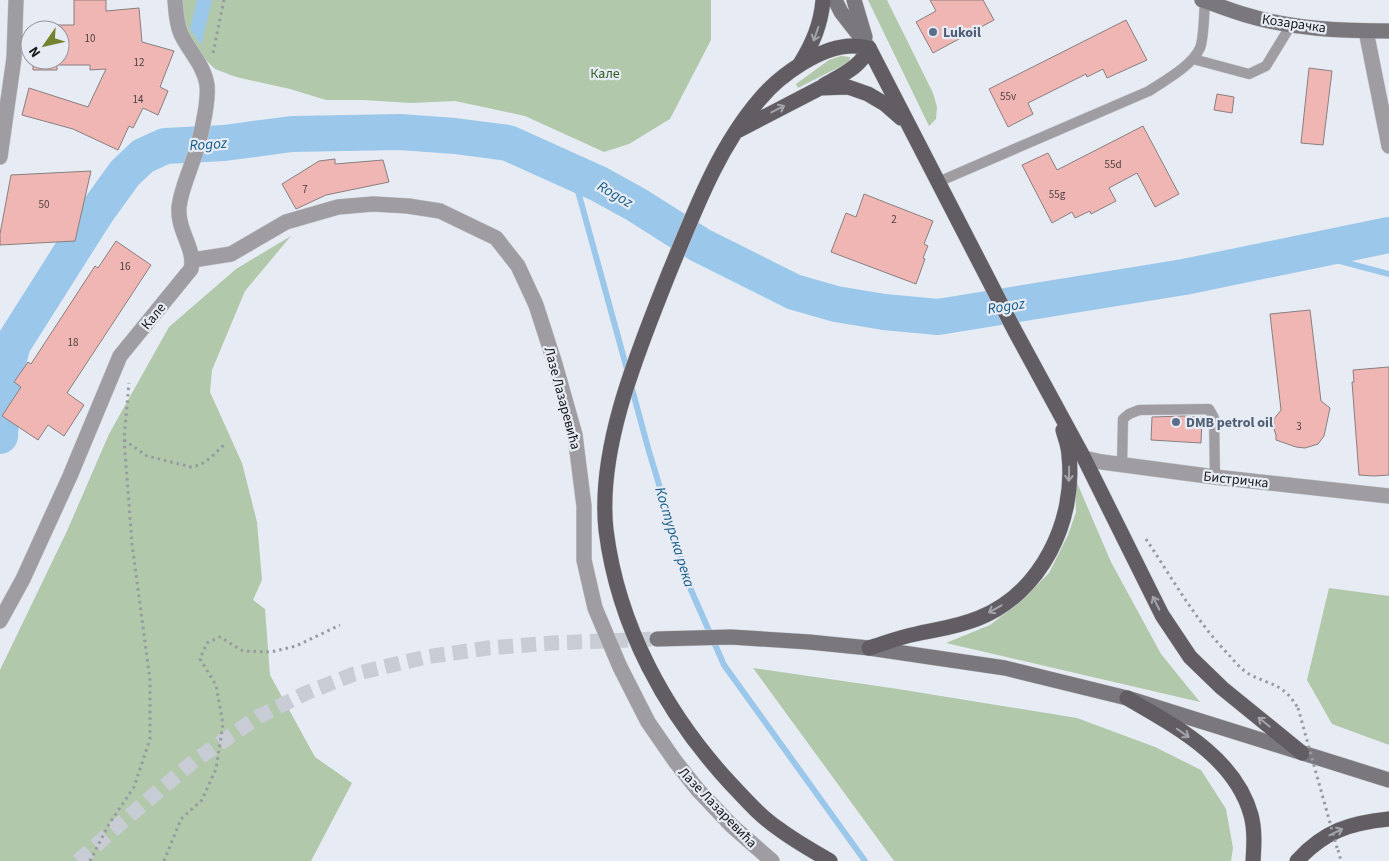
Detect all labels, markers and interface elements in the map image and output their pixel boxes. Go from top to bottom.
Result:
street label: Козарачка [1261,10,1327,38]
north arrow [20,20,70,70]
place label: Lukoil [943,23,981,43]
one-way arrow [811,25,820,41]
marker: Lukoil [927,26,939,38]
house number: 10 [85,31,95,46]
text: N [24,42,46,61]
house number: 12 [134,55,144,70]
park label: Кале [590,64,620,84]
house number: 55v [1000,89,1016,104]
house number: 14 [133,92,144,107]
one-way arrow [771,104,786,114]
water label: Rogoz [189,133,228,156]
house number: 55d [1104,157,1122,172]
water label: Rogoz [593,176,637,213]
house number: 7 [302,182,308,197]
house number: 55g [1049,187,1066,202]
house number: 50 [39,197,49,212]
house number: 2 [891,212,897,227]
house number: 16 [120,259,131,274]
water label: Rogoz [986,293,1027,320]
street label: Кале [137,299,171,334]
house number: 18 [68,335,79,350]
street label: Лазе Лазаревића [539,345,585,452]
place label: DMB petrol oil [1186,413,1273,433]
marker: DMB petrol oil [1170,416,1182,428]
house number: 3 [1296,419,1302,434]
one-way arrow [1064,466,1074,482]
street label: Бистричка [1202,467,1269,493]
water label: Костурска река [649,484,700,590]
one-way arrow [1151,596,1160,611]
one-way arrow [988,605,1002,615]
one-way arrow [1258,717,1271,728]
one-way arrow [1175,728,1189,738]
street label: Лазе Лазаревића [673,763,761,853]
one-way arrow [1328,827,1343,836]

